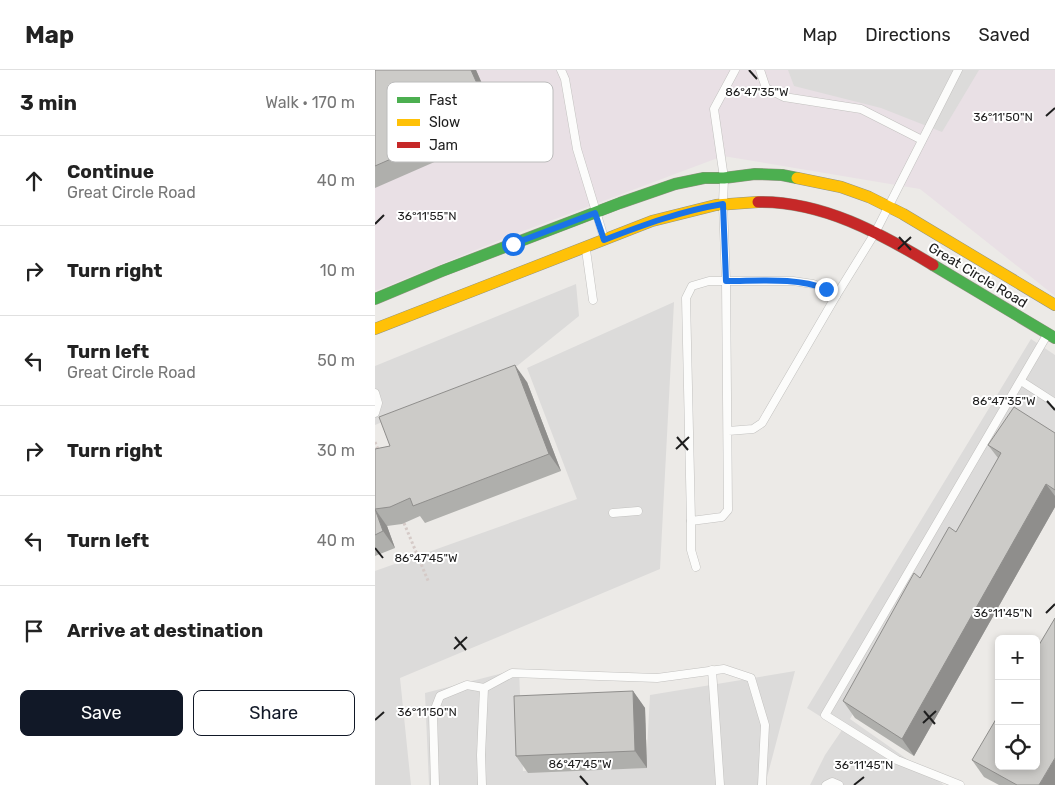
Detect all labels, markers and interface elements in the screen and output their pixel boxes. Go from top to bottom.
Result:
text: Map [25,21,74,49]
text: Map [802,24,837,46]
text: Directions [865,24,951,46]
text: Saved [979,24,1030,46]
legend [387,82,553,162]
text: 86°47'35"W [725,85,789,99]
text: 3 min [20,90,77,115]
text: Fast [429,92,458,109]
text: Walk · 170 m [265,93,355,112]
text: 36°11'50"N [973,110,1033,124]
text: Slow [429,114,460,131]
text: Jam [429,137,458,154]
text: Continue [67,160,154,183]
icon: ahead [20,167,48,195]
text: 40 m [317,171,355,190]
text: Great Circle Road [67,183,196,202]
text: 36°11'55"N [397,209,457,223]
route start [502,233,525,256]
street label: Great Circle Road [925,239,1030,312]
icon: right [20,257,48,285]
text: Turn right [67,259,162,282]
text: 10 m [320,261,355,280]
route end [815,278,838,301]
text: Turn left [67,340,149,363]
icon: left [20,347,48,375]
text: 50 m [317,351,355,370]
text: Great Circle Road [67,363,196,382]
text: 86°47'35"W [972,394,1036,408]
icon: right [20,437,48,465]
text: Turn right [67,439,162,462]
text: 30 m [317,441,355,460]
icon: left [20,527,48,555]
text: Turn left [67,529,149,552]
text: 40 m [317,531,355,550]
text: 86°47'45"W [394,551,458,565]
text: 36°11'45"N [974,606,1032,620]
icon: arrive [20,617,48,645]
text: Arrive at destination [67,619,263,642]
map controls [995,635,1040,770]
button: + [995,635,1040,680]
button: − [995,680,1040,725]
button: Save [20,690,183,736]
button: Share [193,690,355,736]
text: 36°11'50"N [397,705,457,719]
button: locate [995,725,1040,770]
text: 86°47'45"W [548,757,612,771]
text: 36°11'45"N [835,758,893,772]

